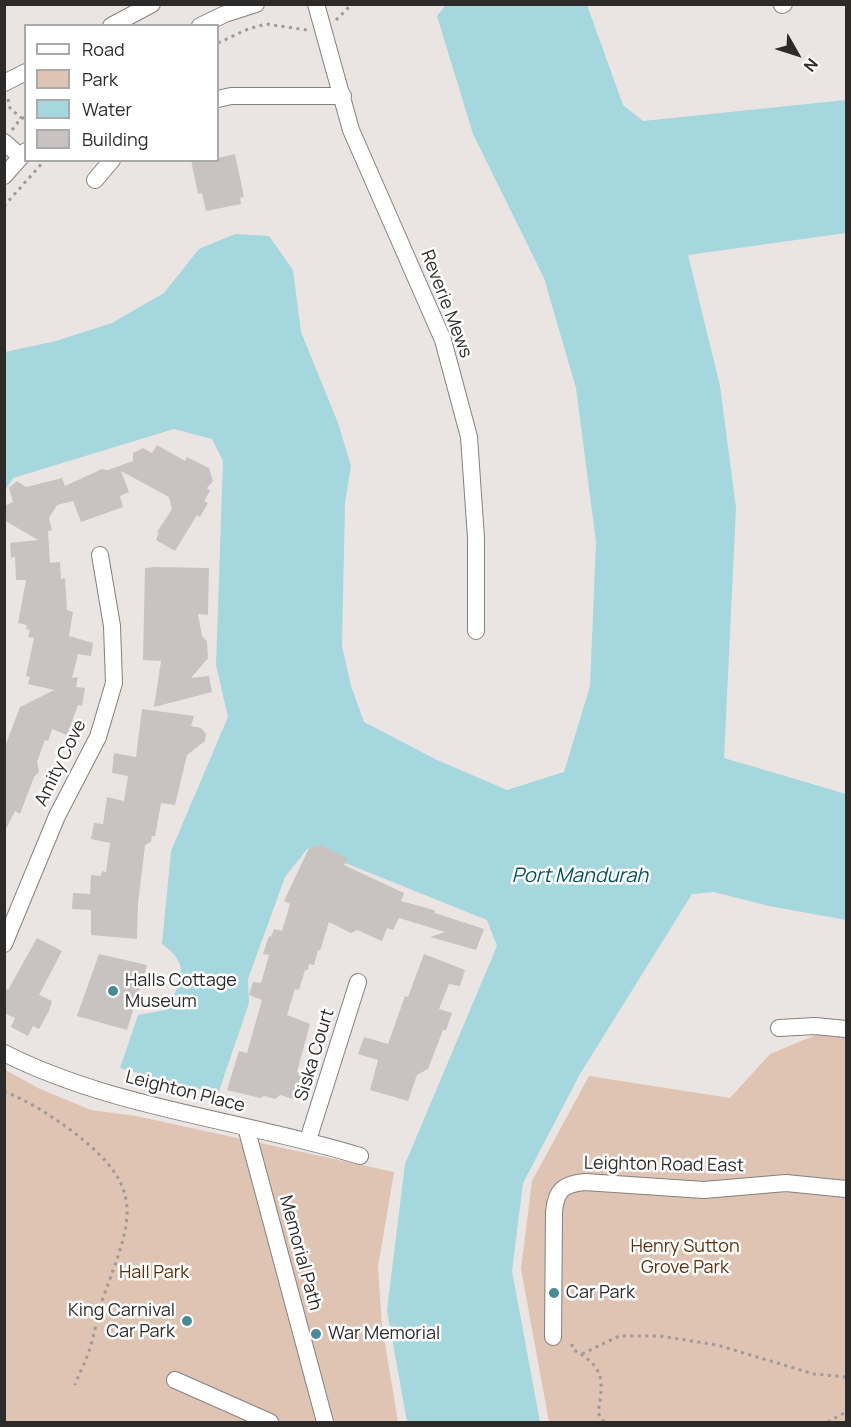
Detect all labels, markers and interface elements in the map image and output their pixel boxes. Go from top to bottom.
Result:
legend [24,24,219,162]
north arrow [767,24,827,84]
text: Road [82,37,125,61]
text: N [799,54,823,77]
text: Park [82,67,118,91]
text: Water [82,97,132,121]
text: Building [82,127,148,151]
street label: Reverie Mews [416,247,476,361]
street label: Amity Cove [31,716,91,810]
water label: Port Mandurah [512,864,648,888]
place label: Halls Cottage Museum [125,970,237,1012]
marker: Halls Cottage Museum [106,984,120,998]
street label: Siska Court [291,1006,339,1104]
street label: Leighton Place [123,1067,247,1117]
street label: Leighton Road East [584,1153,744,1177]
street label: Memorial Path [274,1193,326,1313]
park label: Henry Sutton Grove Park [630,1236,740,1278]
park label: Hall Park [119,1262,189,1284]
place label: Car Park [566,1282,635,1304]
marker: Car Park [547,1286,561,1300]
place label: King Carnival Car Park [68,1300,175,1342]
marker: King Carnival Car Park [180,1314,194,1328]
place label: War Memorial [328,1323,440,1345]
marker: War Memorial [309,1327,323,1341]

